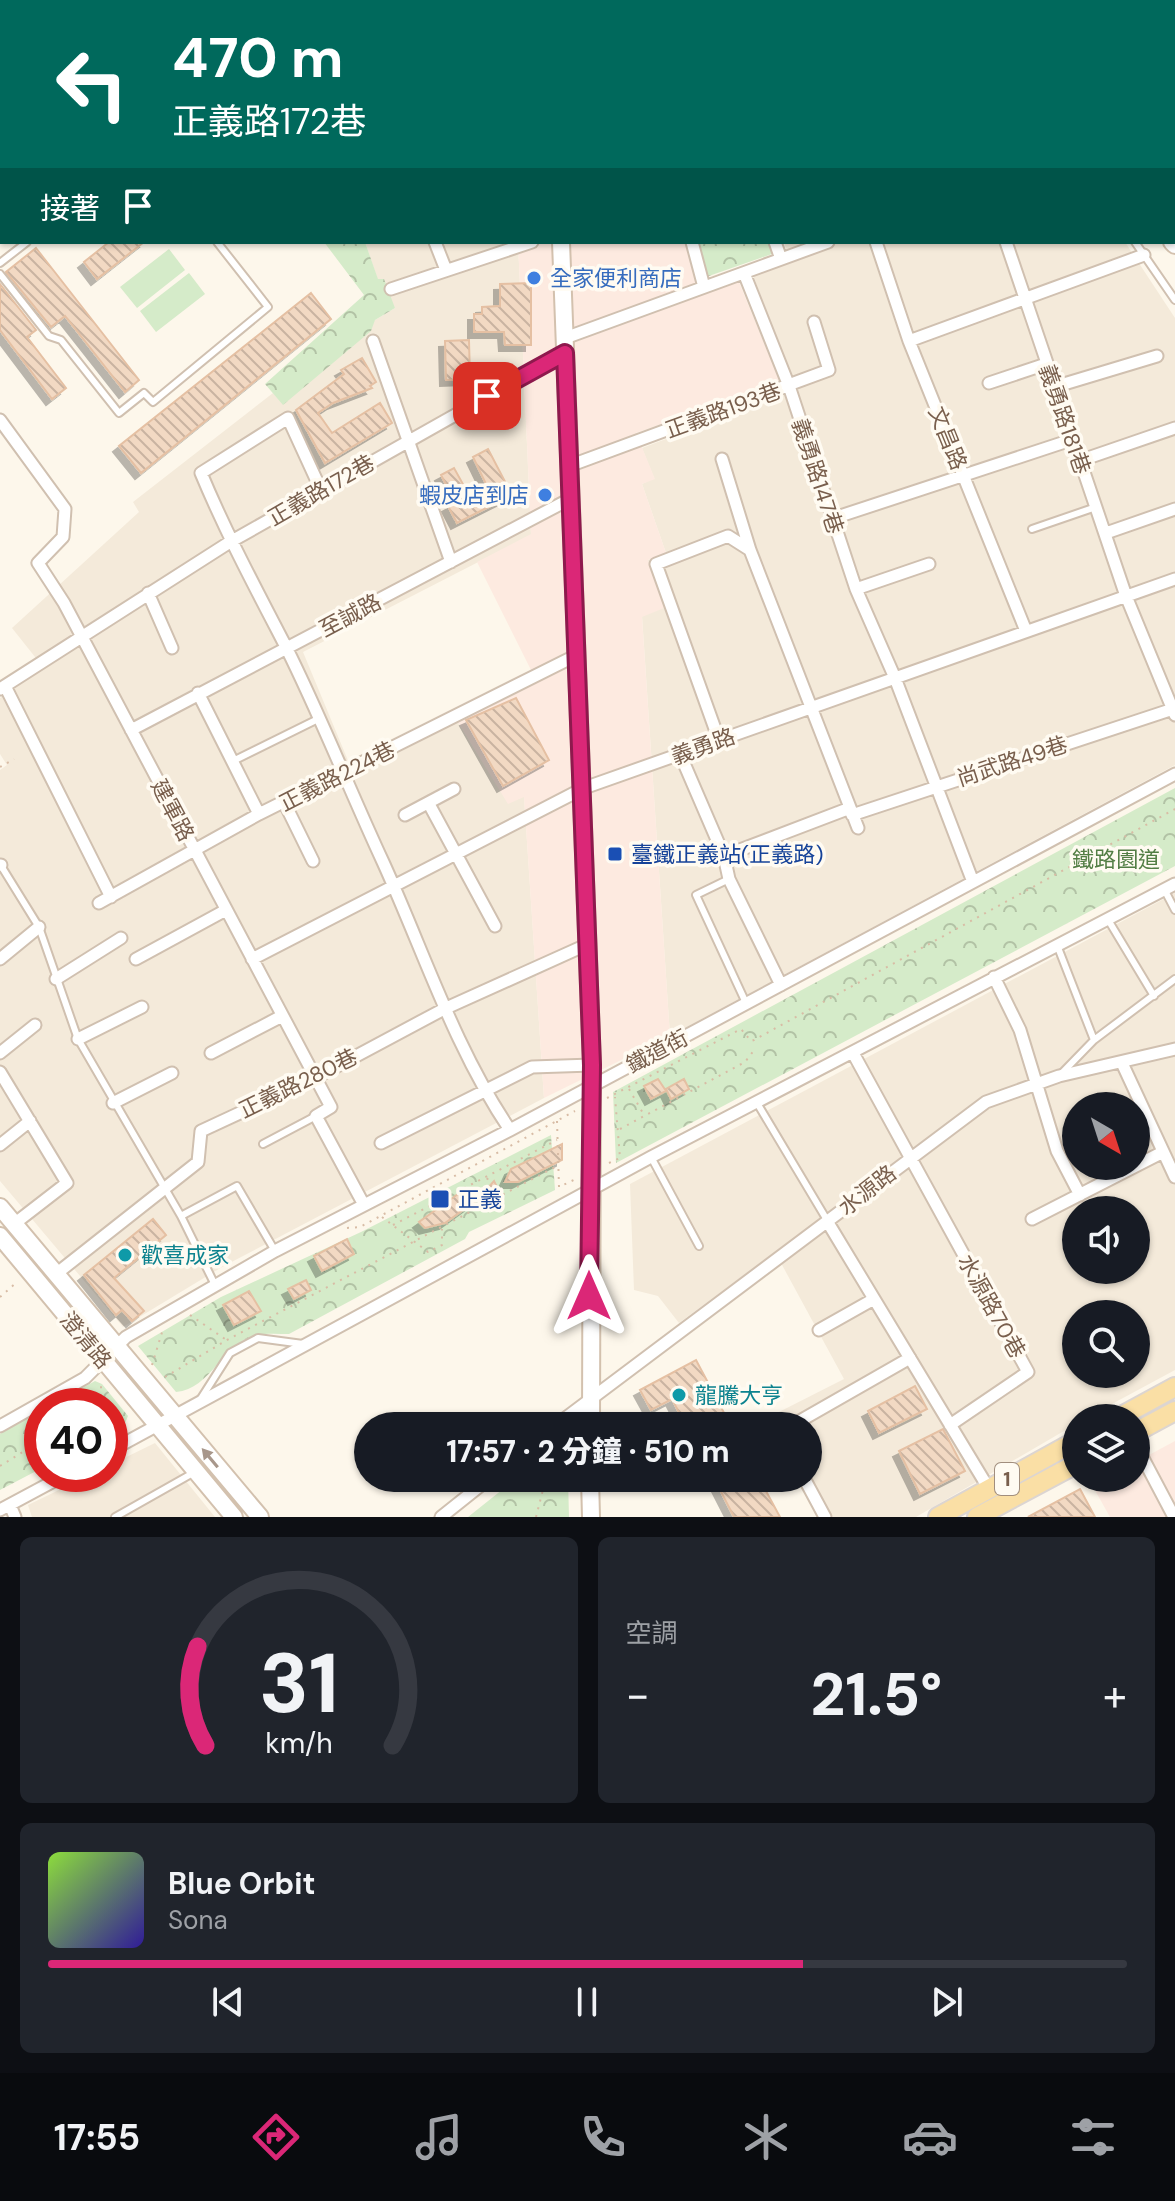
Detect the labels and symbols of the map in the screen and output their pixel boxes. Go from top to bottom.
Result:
place label: 全家便利商店 [550,264,682,293]
marker: 全家便利商店 [525,269,543,287]
street label: 義勇路181巷 [1032,360,1097,478]
pin [453,362,521,430]
street label: 正義路193巷 [661,376,785,445]
street label: 文昌路 [922,402,973,474]
street label: 義勇路147巷 [785,415,850,538]
street label: 正義路172巷 [263,448,380,533]
place label: 蝦皮店到店 [419,481,529,510]
marker: 蝦皮店到店 [536,486,554,504]
street label: 至誠路 [314,587,386,644]
street label: 義勇路 [667,722,739,771]
street label: 尚武路49巷 [953,730,1071,793]
street label: 正義路224巷 [274,735,400,818]
street label: 建軍路 [144,774,201,846]
place label: 臺鐵正義站(正義路) [631,840,823,869]
marker: 臺鐵正義站(正義路) [606,845,624,863]
park label: 鐵路園道 [1072,845,1160,874]
street label: 鐵道街 [621,1023,693,1080]
street label: 正義路280巷 [234,1042,362,1125]
north arrow [1062,1092,1150,1180]
street label: 水源路 [832,1159,902,1222]
place label: 正義 [458,1185,502,1214]
marker: 正義 [429,1188,451,1210]
place label: 歡喜成家 [141,1241,229,1270]
marker: 歡喜成家 [116,1246,134,1264]
street label: 水源路70巷 [951,1249,1032,1363]
position arrow [547,1254,631,1338]
street label: 澄清路 [53,1306,118,1375]
place label: 龍騰大亨 [695,1381,783,1410]
marker: 龍騰大亨 [670,1386,688,1404]
speed limit sign: 40 [24,1388,128,1492]
one-way arrow [202,1448,219,1468]
road number: 1 [995,1463,1019,1495]

